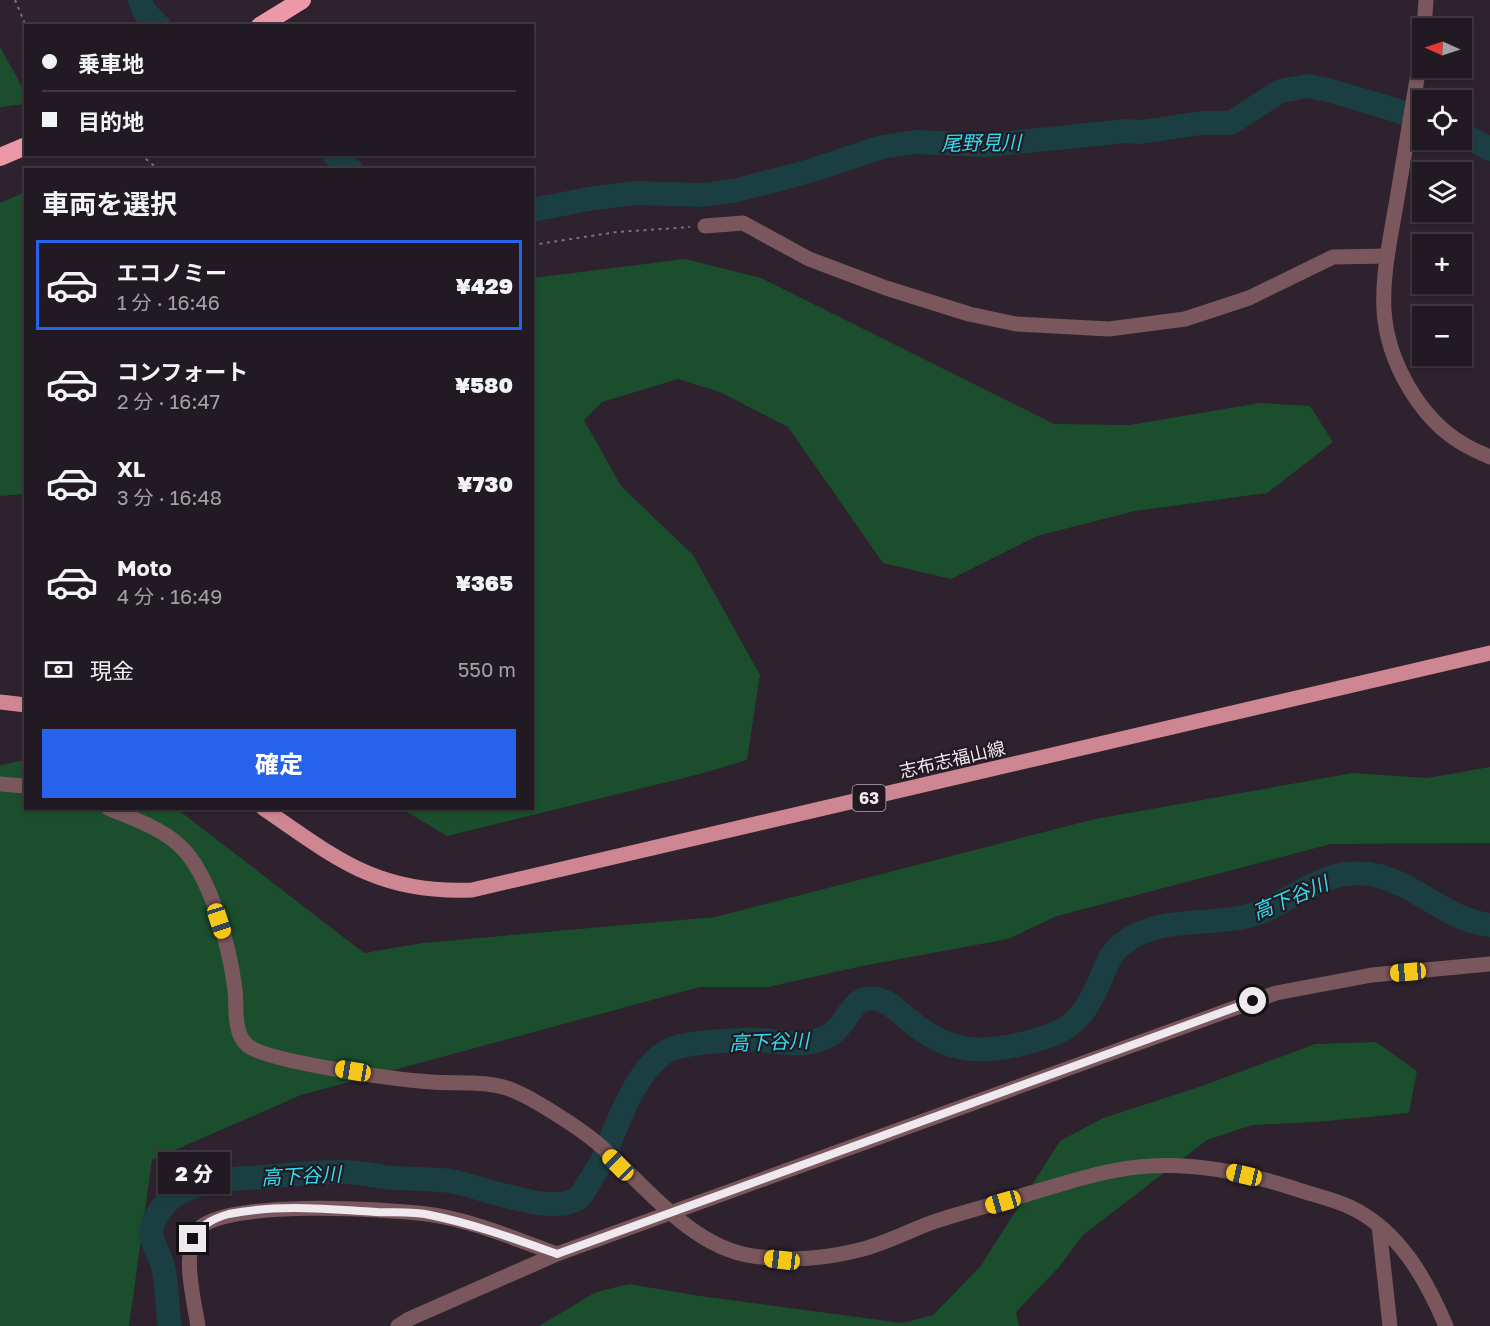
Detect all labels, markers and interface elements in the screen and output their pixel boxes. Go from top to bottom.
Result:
north arrow [1412,18,1472,78]
map controls [1412,18,1472,366]
text: 乗車地 [78,50,144,77]
button: locate [1412,90,1472,150]
text: 目的地 [78,108,144,135]
water label: 尾野見川 [941,129,1023,155]
button: layers [1412,162,1472,222]
text: 車両を選択 [42,188,177,220]
button: + [1412,234,1472,294]
icon: car [45,258,99,312]
text: エコノミー [117,259,227,286]
text: ¥429 [456,272,513,299]
text: 1 分 · 16:46 [117,290,220,314]
button: − [1412,306,1472,366]
icon: car [45,357,99,411]
text: コンフォート [117,358,248,385]
text: ¥580 [455,371,513,398]
text: 2 分 · 16:47 [117,389,220,413]
text: XL [117,455,145,482]
icon: car [45,456,99,510]
text: ¥730 [457,470,513,497]
text: 3 分 · 16:48 [117,485,222,509]
text: Moto [117,554,172,581]
icon: car [45,555,99,609]
text: ¥365 [455,569,513,596]
text: 4 分 · 16:49 [117,584,222,608]
icon: cash [42,653,75,686]
text: 現金 [90,657,134,684]
text: 550 m [458,657,516,681]
button: 確定 [42,729,516,798]
street label: 志布志福山線 [897,736,1007,782]
road number: 63 [852,785,886,811]
water label: 高下谷川 [1248,870,1333,924]
car [205,901,233,941]
car [1389,961,1427,983]
route start [1239,987,1266,1014]
water label: 高下谷川 [729,1028,811,1054]
car [334,1059,372,1083]
car [599,1146,637,1184]
callout: 2 分 [157,1152,229,1194]
text: 2 分 [175,1161,213,1185]
water label: 高下谷川 [260,1161,344,1189]
car [1224,1162,1264,1188]
car [983,1188,1023,1216]
route end [179,1225,206,1252]
car [763,1249,801,1271]

